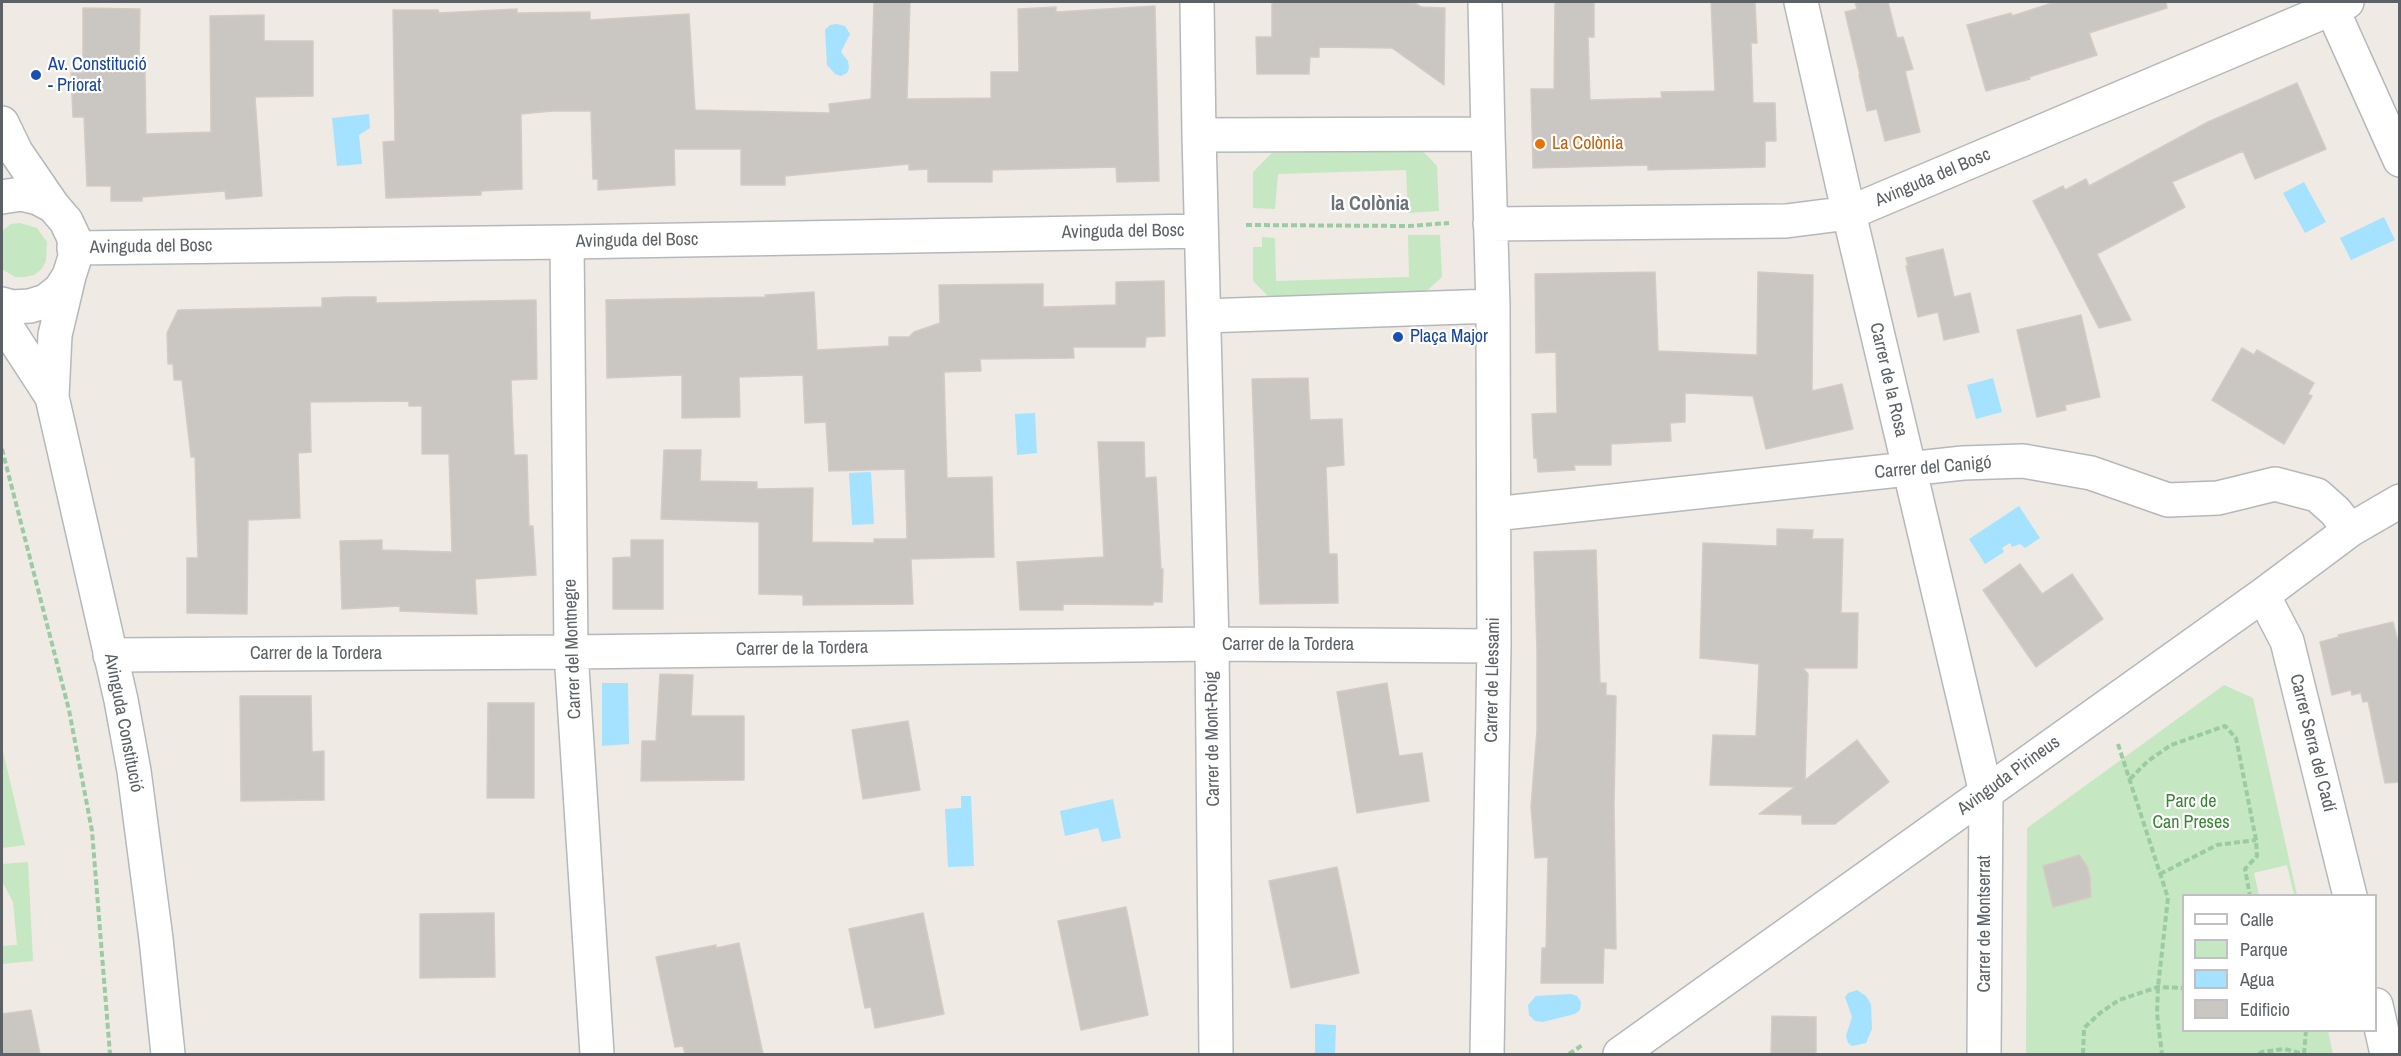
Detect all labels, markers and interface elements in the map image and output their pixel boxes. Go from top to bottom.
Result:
place label: Av. Constitució - Priorat [48,54,147,97]
marker: Av. Constitució - Priorat [29,68,43,82]
place label: La Colònia [1552,133,1623,155]
marker: La Colònia [1533,137,1547,151]
street label: Avinguda del Bosc [1872,144,1994,212]
district label: la Colònia [1331,193,1409,217]
street label: Avinguda del Bosc [1061,220,1185,244]
street label: Avinguda del Bosc [575,229,699,253]
street label: Avinguda del Bosc [89,235,213,259]
street label: Carrer de la Rosa [1864,321,1912,439]
place label: Plaça Major [1410,326,1488,348]
marker: Plaça Major [1391,330,1405,344]
street label: Carrer del Canigó [1874,452,1992,484]
street label: Carrer del Montnegre [560,579,586,719]
street label: Carrer de Llessami [1481,617,1505,743]
street label: Carrer de la Tordera [1222,634,1354,656]
street label: Carrer de la Tordera [736,637,868,661]
street label: Carrer de la Tordera [250,643,382,665]
street label: Avinguda Constitució [99,652,147,794]
street label: Carrer de Mont-Roig [1201,671,1225,807]
street label: Carrer Serra del Cadí [2284,672,2340,814]
street label: Avinguda Pirineus [1954,732,2064,820]
park label: Parc de Can Preses [2152,791,2230,834]
street label: Carrer de Montserrat [1974,856,1996,992]
legend [2182,894,2377,1032]
text: Calle [2240,907,2274,932]
text: Parque [2240,937,2288,962]
text: Agua [2240,967,2274,992]
text: Edificio [2240,997,2290,1022]

